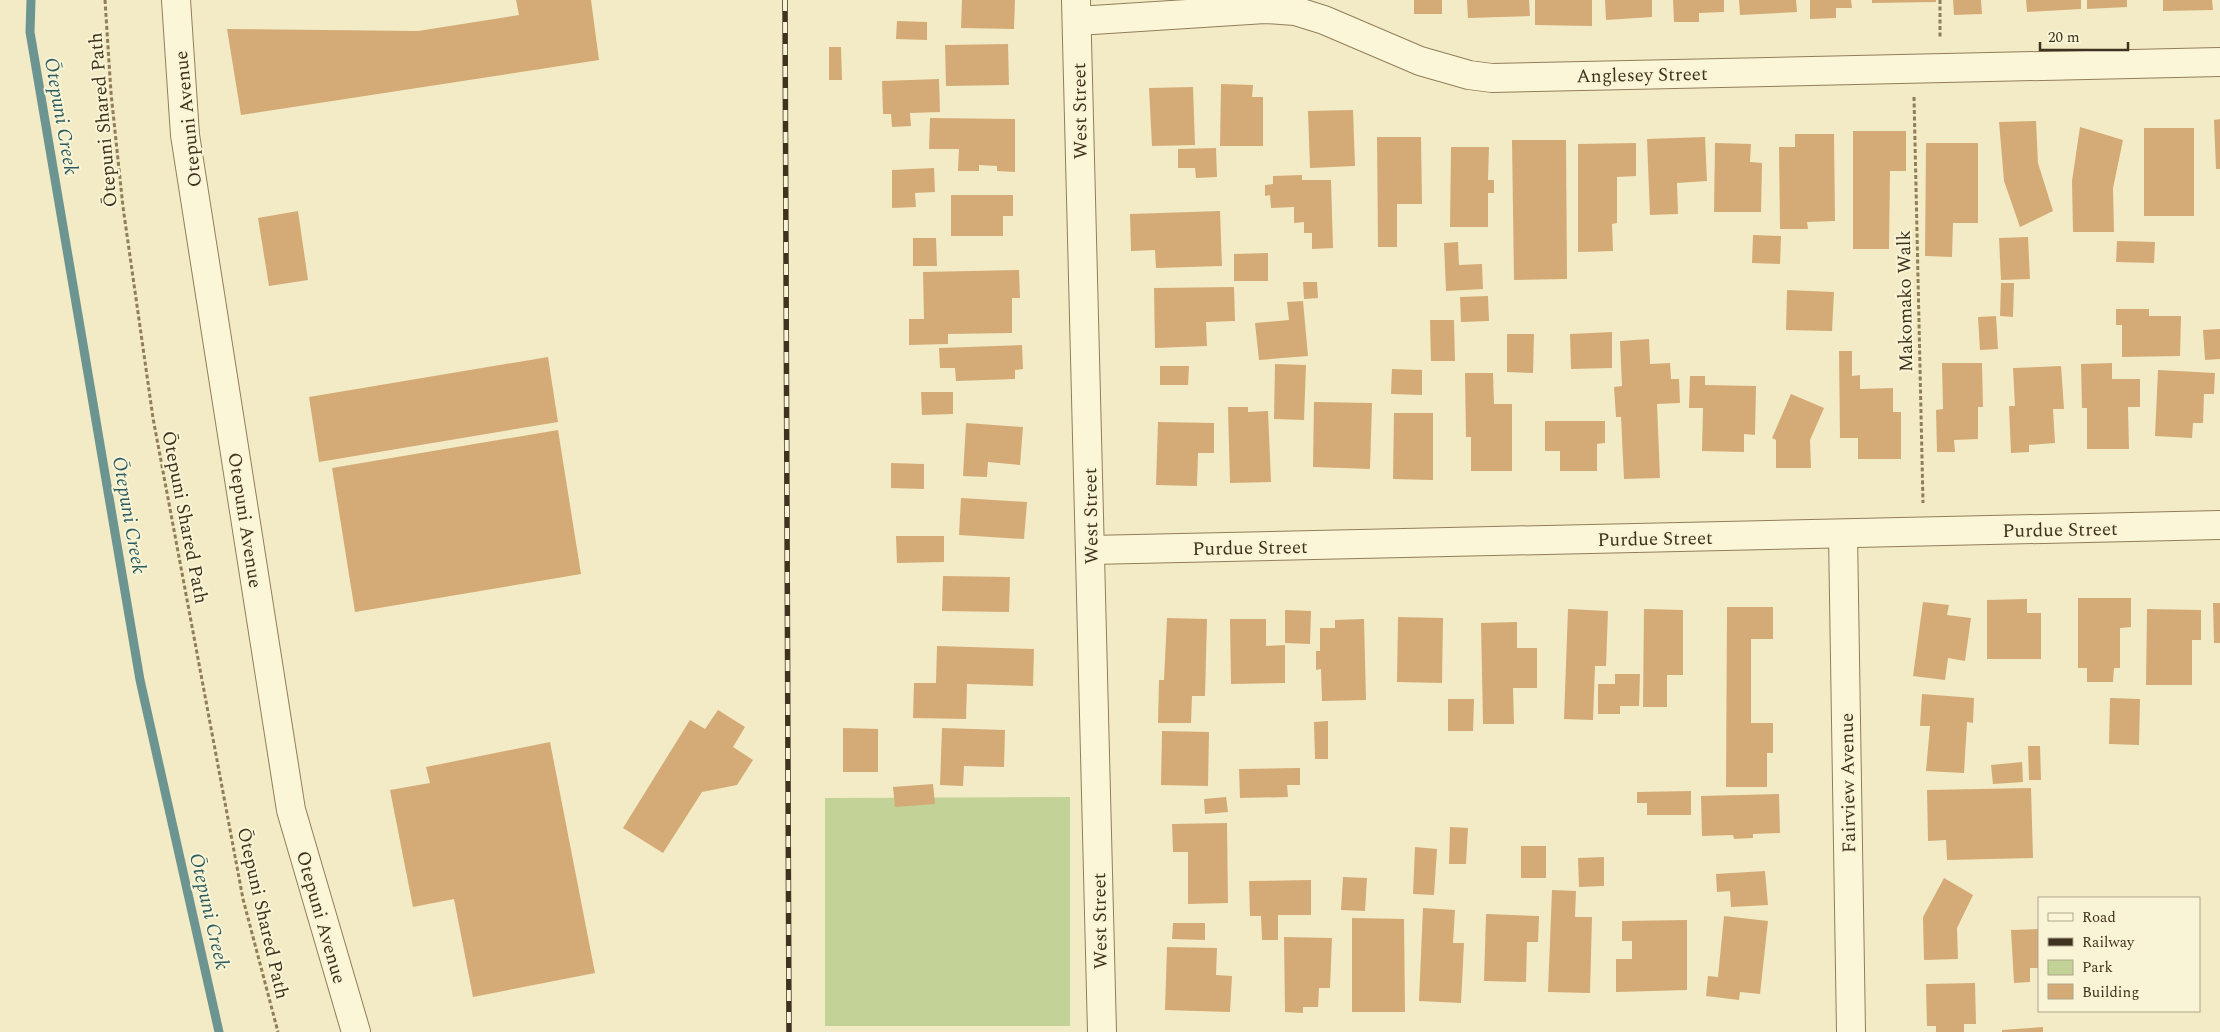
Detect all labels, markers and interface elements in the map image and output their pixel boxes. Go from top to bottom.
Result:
scale bar [2040,20,2128,52]
text: 20 m [2048,26,2080,49]
street label: Ōtepuni Shared Path [81,31,126,209]
street label: Otepuni Avenue [167,49,210,189]
water label: Ōtepuni Creek [36,55,86,178]
street label: Anglesey Street [1576,60,1708,91]
street label: West Street [1065,62,1096,160]
street label: Makomako Walk [1890,229,1921,372]
street label: Ōtepuni Shared Path [154,428,216,606]
street label: Otepuni Avenue [219,450,270,590]
water label: Ōtepuni Creek [104,454,154,577]
street label: West Street [1076,467,1107,565]
street label: Purdue Street [2002,515,2118,546]
street label: Purdue Street [1597,524,1713,555]
street label: Purdue Street [1192,533,1308,564]
street label: Fairview Avenue [1833,713,1864,853]
street label: Ōtepuni Shared Path [229,825,296,1002]
street label: Otepuni Avenue [288,848,353,987]
water label: Ōtepuni Creek [181,850,237,973]
street label: West Street [1085,872,1116,970]
legend [2038,897,2200,1012]
text: Road [2082,906,2116,929]
text: Railway [2082,931,2135,954]
text: Park [2082,956,2113,979]
text: Building [2082,981,2139,1004]

